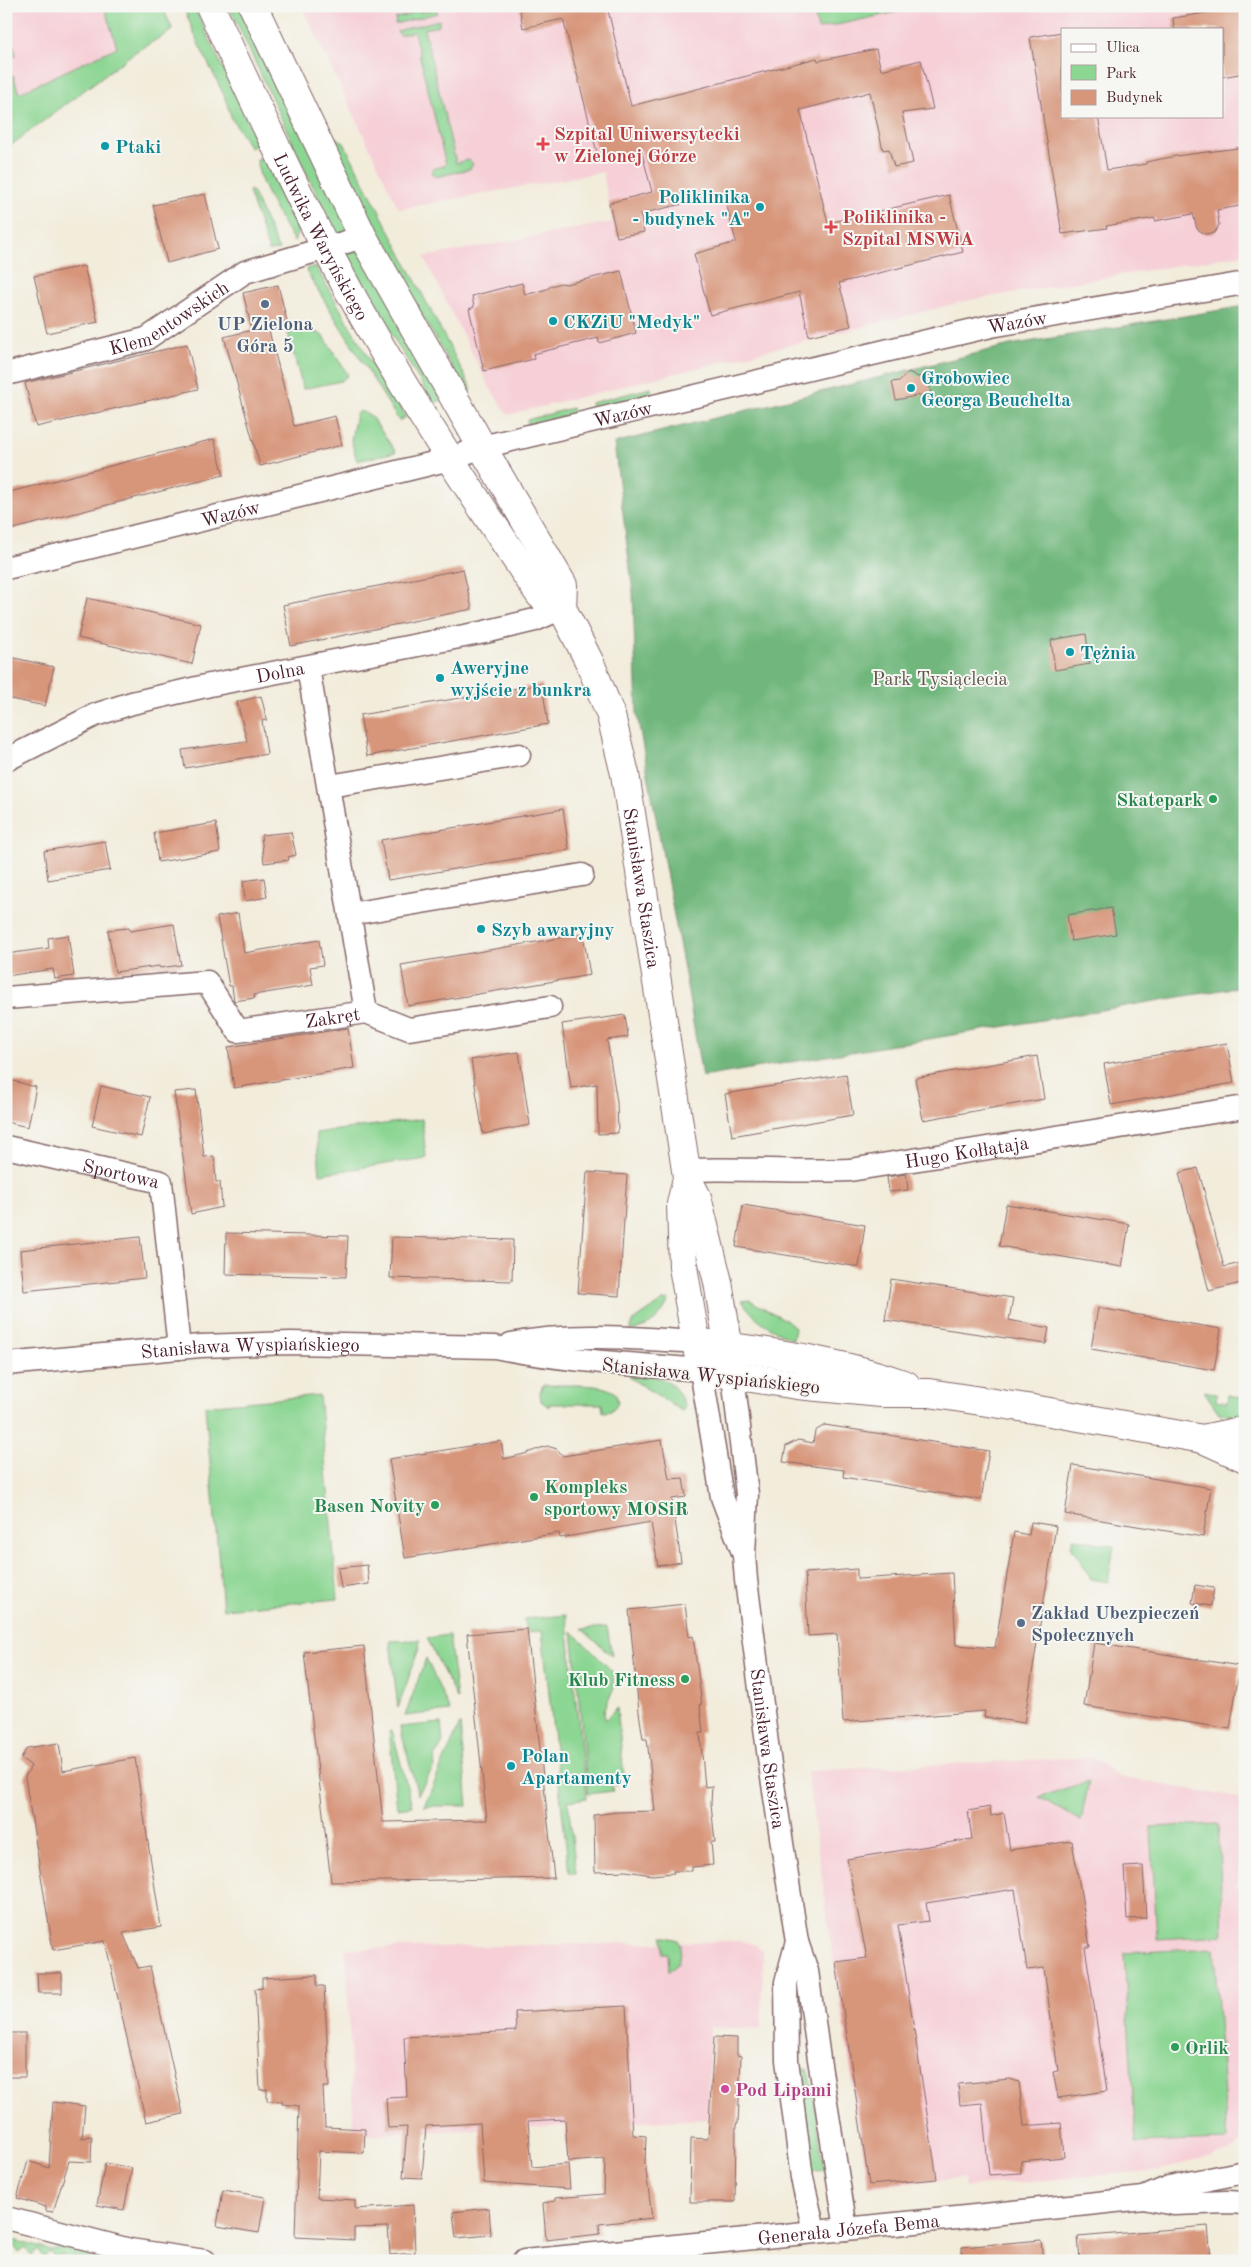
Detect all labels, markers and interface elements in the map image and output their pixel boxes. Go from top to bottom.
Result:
legend [1061,28,1224,118]
text: Ulica [1106,41,1140,56]
text: Park [1106,67,1137,82]
text: Budynek [1106,91,1163,106]
place label: Szpital Uniwersytecki w Zielonej Górze [554,126,740,167]
marker: Szpital Uniwersytecki w Zielonej Górze [536,137,550,151]
place label: Ptaki [115,139,162,158]
marker: Ptaki [99,140,111,152]
street label: Ludwika Waryńskiego [268,151,371,324]
place label: Poliklinika - budynek "A" [632,189,750,230]
marker: Poliklinika - budynek "A" [754,201,766,213]
place label: Poliklinika - Szpital MSWiA [842,209,974,250]
marker: Poliklinika - Szpital MSWiA [824,220,838,234]
street label: Klementowskich [108,279,233,360]
marker: UP Zielona Góra 5 [259,298,271,310]
street label: Wazów [986,310,1049,338]
place label: CKZiU "Medyk" [563,314,700,333]
marker: CKZiU "Medyk" [547,315,559,327]
place label: UP Zielona Góra 5 [217,316,314,357]
place label: Grobowiec Georga Beuchelta [921,370,1071,411]
marker: Grobowiec Georga Beuchelta [905,382,917,394]
street label: Wazów [592,400,655,432]
street label: Wazów [199,499,263,532]
place label: Tężnia [1080,645,1136,664]
marker: Tężnia [1064,646,1076,658]
street label: Dolna [255,660,307,688]
place label: Aweryjne wyjście z bunkra [450,660,592,701]
park label: Park Tysiąclecia [872,671,1009,690]
marker: Aweryjne wyjście z bunkra [434,672,446,684]
place label: Skatepark [1116,792,1203,811]
marker: Skatepark [1207,793,1219,805]
street label: Stanisława Staszica [618,807,662,970]
place label: Szyb awaryjny [491,922,614,941]
marker: Szyb awaryjny [475,923,487,935]
street label: Zakręt [304,1006,361,1033]
street label: Hugo Kołłątaja [903,1135,1031,1173]
street label: Sportowa [80,1158,161,1193]
street label: Stanisława Wyspiańskiego [140,1336,360,1363]
street label: Stanisława Wyspiańskiego [601,1357,821,1398]
place label: Kompleks sportowy MOSiR [544,1479,688,1520]
marker: Kompleks sportowy MOSiR [528,1491,540,1503]
place label: Basen Novity [313,1498,425,1517]
marker: Basen Novity [429,1499,441,1511]
place label: Zakład Ubezpieczeń Społecznych [1031,1605,1200,1646]
marker: Zakład Ubezpieczeń Społecznych [1015,1617,1027,1629]
street label: Stanisława Staszica [745,1667,787,1831]
place label: Klub Fitness [568,1672,675,1691]
marker: Klub Fitness [679,1673,691,1685]
place label: Polan Apartamenty [521,1748,632,1789]
marker: Polan Apartamenty [505,1760,517,1772]
place label: Orlik [1185,2040,1229,2059]
marker: Orlik [1169,2041,1181,2053]
place label: Pod Lipami [735,2082,832,2101]
marker: Pod Lipami [719,2083,731,2095]
street label: Generała Józefa Bema [757,2213,941,2250]

